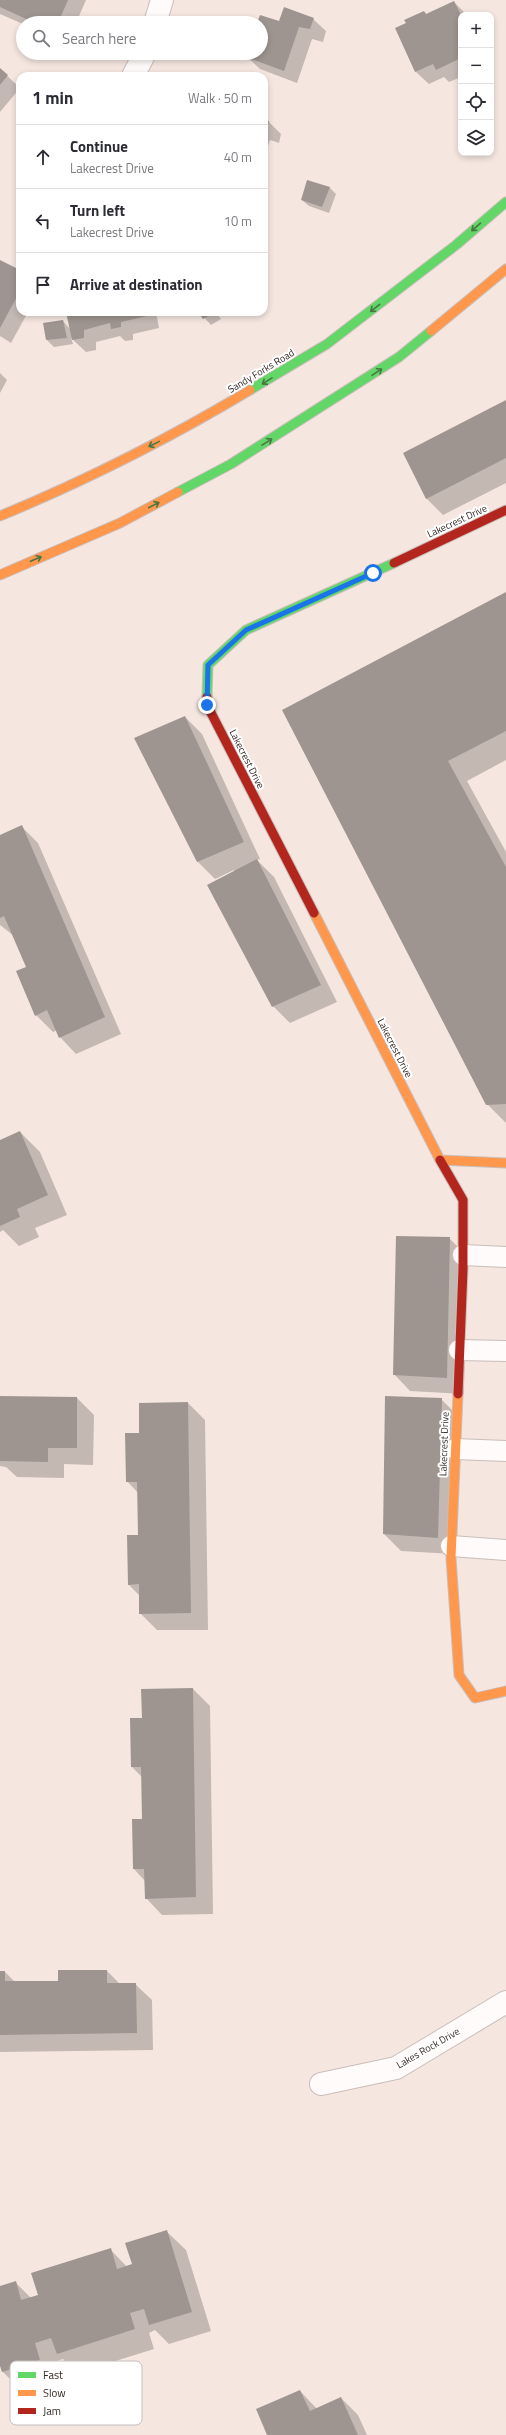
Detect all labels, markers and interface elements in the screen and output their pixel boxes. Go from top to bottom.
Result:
map controls [458,12,494,156]
button: + [458,12,494,48]
search box [16,16,268,60]
icon: search [30,27,52,49]
text: Search here [62,27,136,50]
button: − [458,48,494,84]
button: locate [458,84,494,120]
text: 1 min [32,85,73,111]
text: Walk · 50 m [188,88,252,108]
button: layers [458,120,494,156]
text: Continue [70,135,128,158]
icon: ahead [32,146,54,168]
text: 40 m [224,147,252,167]
text: Lakecrest Drive [70,158,154,178]
text: Turn left [70,199,125,222]
icon: left [32,210,54,232]
text: 10 m [224,211,252,231]
text: Lakecrest Drive [70,222,154,242]
one-way arrow [471,222,482,231]
text: Arrive at destination [70,273,203,296]
icon: arrive [32,274,54,296]
one-way arrow [369,303,380,312]
street label: Sandy Forks Road [225,345,297,397]
one-way arrow [371,368,382,376]
one-way arrow [262,377,273,385]
one-way arrow [261,437,273,445]
one-way arrow [148,441,160,448]
one-way arrow [148,501,160,508]
street label: Lakecrest Drive [425,501,489,541]
one-way arrow [29,555,41,563]
route start [364,564,382,582]
route end [198,696,216,714]
street label: Lakecrest Drive [226,727,268,791]
street label: Lakecrest Drive [374,1016,416,1080]
street label: Lakecrest Drive [435,1412,453,1476]
street label: Lakes Rock Drive [394,2024,462,2072]
legend [10,2361,142,2425]
text: Fast [43,2367,63,2383]
text: Slow [43,2385,66,2401]
text: Jam [43,2403,61,2419]

